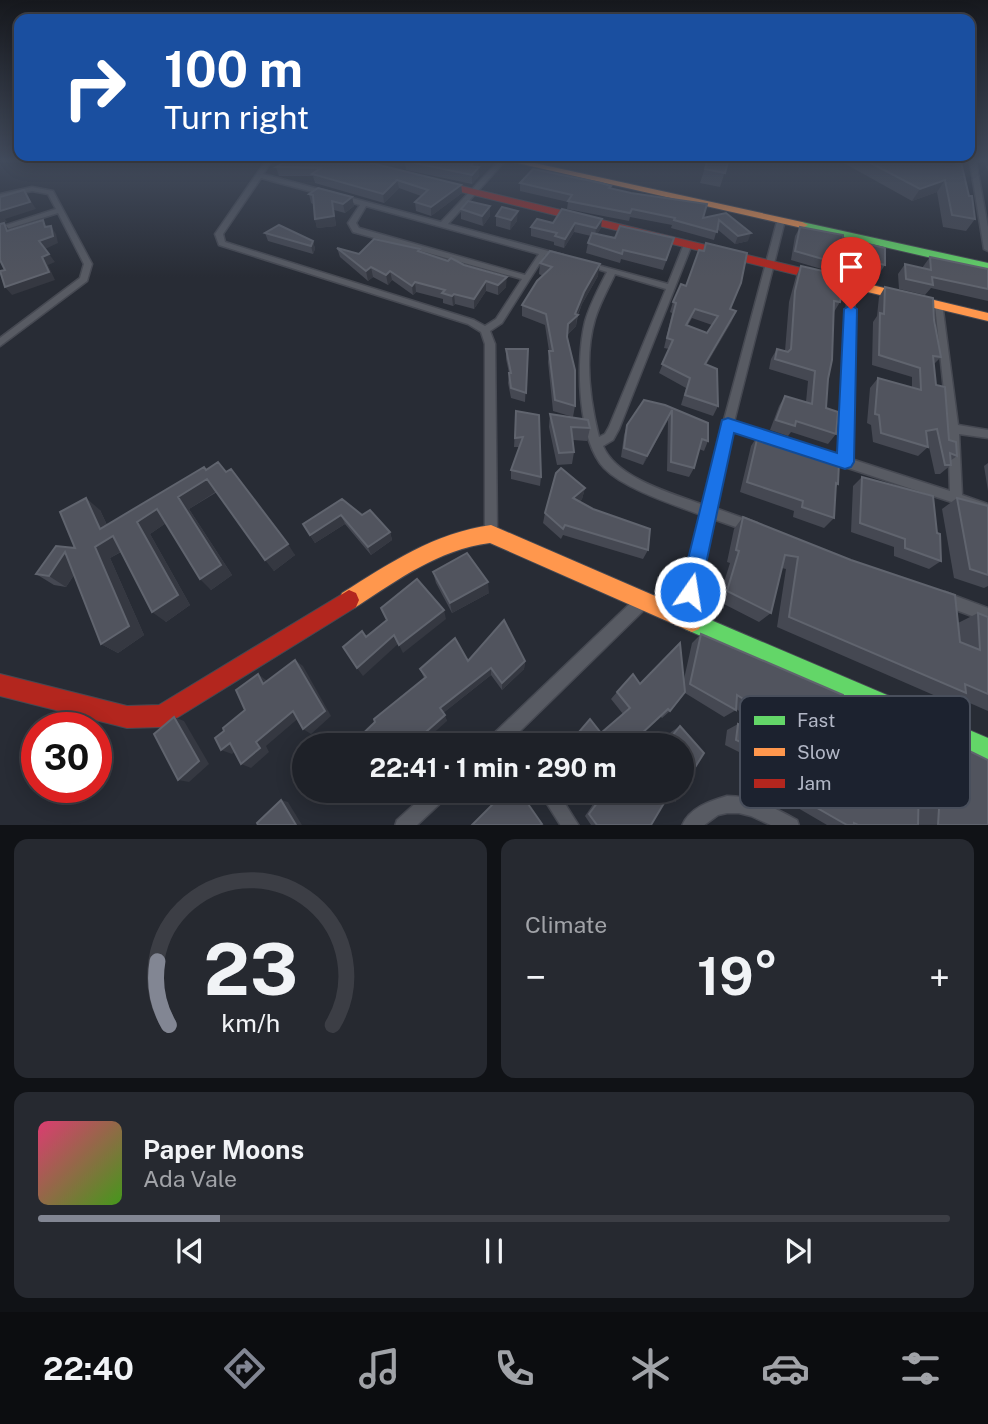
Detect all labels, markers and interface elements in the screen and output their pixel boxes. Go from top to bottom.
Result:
text: 100 m [164,40,303,98]
icon: right [49,42,140,133]
text: Turn right [164,99,309,136]
pin [821,237,881,309]
icon: arrive [832,248,870,286]
position arrow [653,555,727,629]
legend [740,696,970,808]
text: Fast [797,709,835,731]
speed limit sign: 30 [21,712,112,803]
text: Slow [797,741,841,763]
text: 22:41 · 1 min · 290 m [369,752,617,783]
text: Jam [797,772,831,794]
text: Climate [525,911,607,938]
text: 23 [203,926,298,1011]
text: 19° [697,946,778,1007]
text: − [525,955,546,1000]
text: + [929,955,950,1000]
text: km/h [221,1007,280,1037]
text: Paper Moons [143,1134,304,1165]
text: Ada Vale [143,1165,237,1192]
icon: previous [171,1232,209,1270]
icon: pause [475,1232,513,1270]
icon: next [779,1232,817,1270]
icon: directions [220,1344,269,1393]
icon: music [355,1344,404,1393]
icon: phone [490,1344,539,1393]
icon: climate [626,1344,675,1393]
icon: car [761,1344,810,1393]
icon: filters [896,1344,945,1393]
text: 22:40 [43,1350,134,1387]

